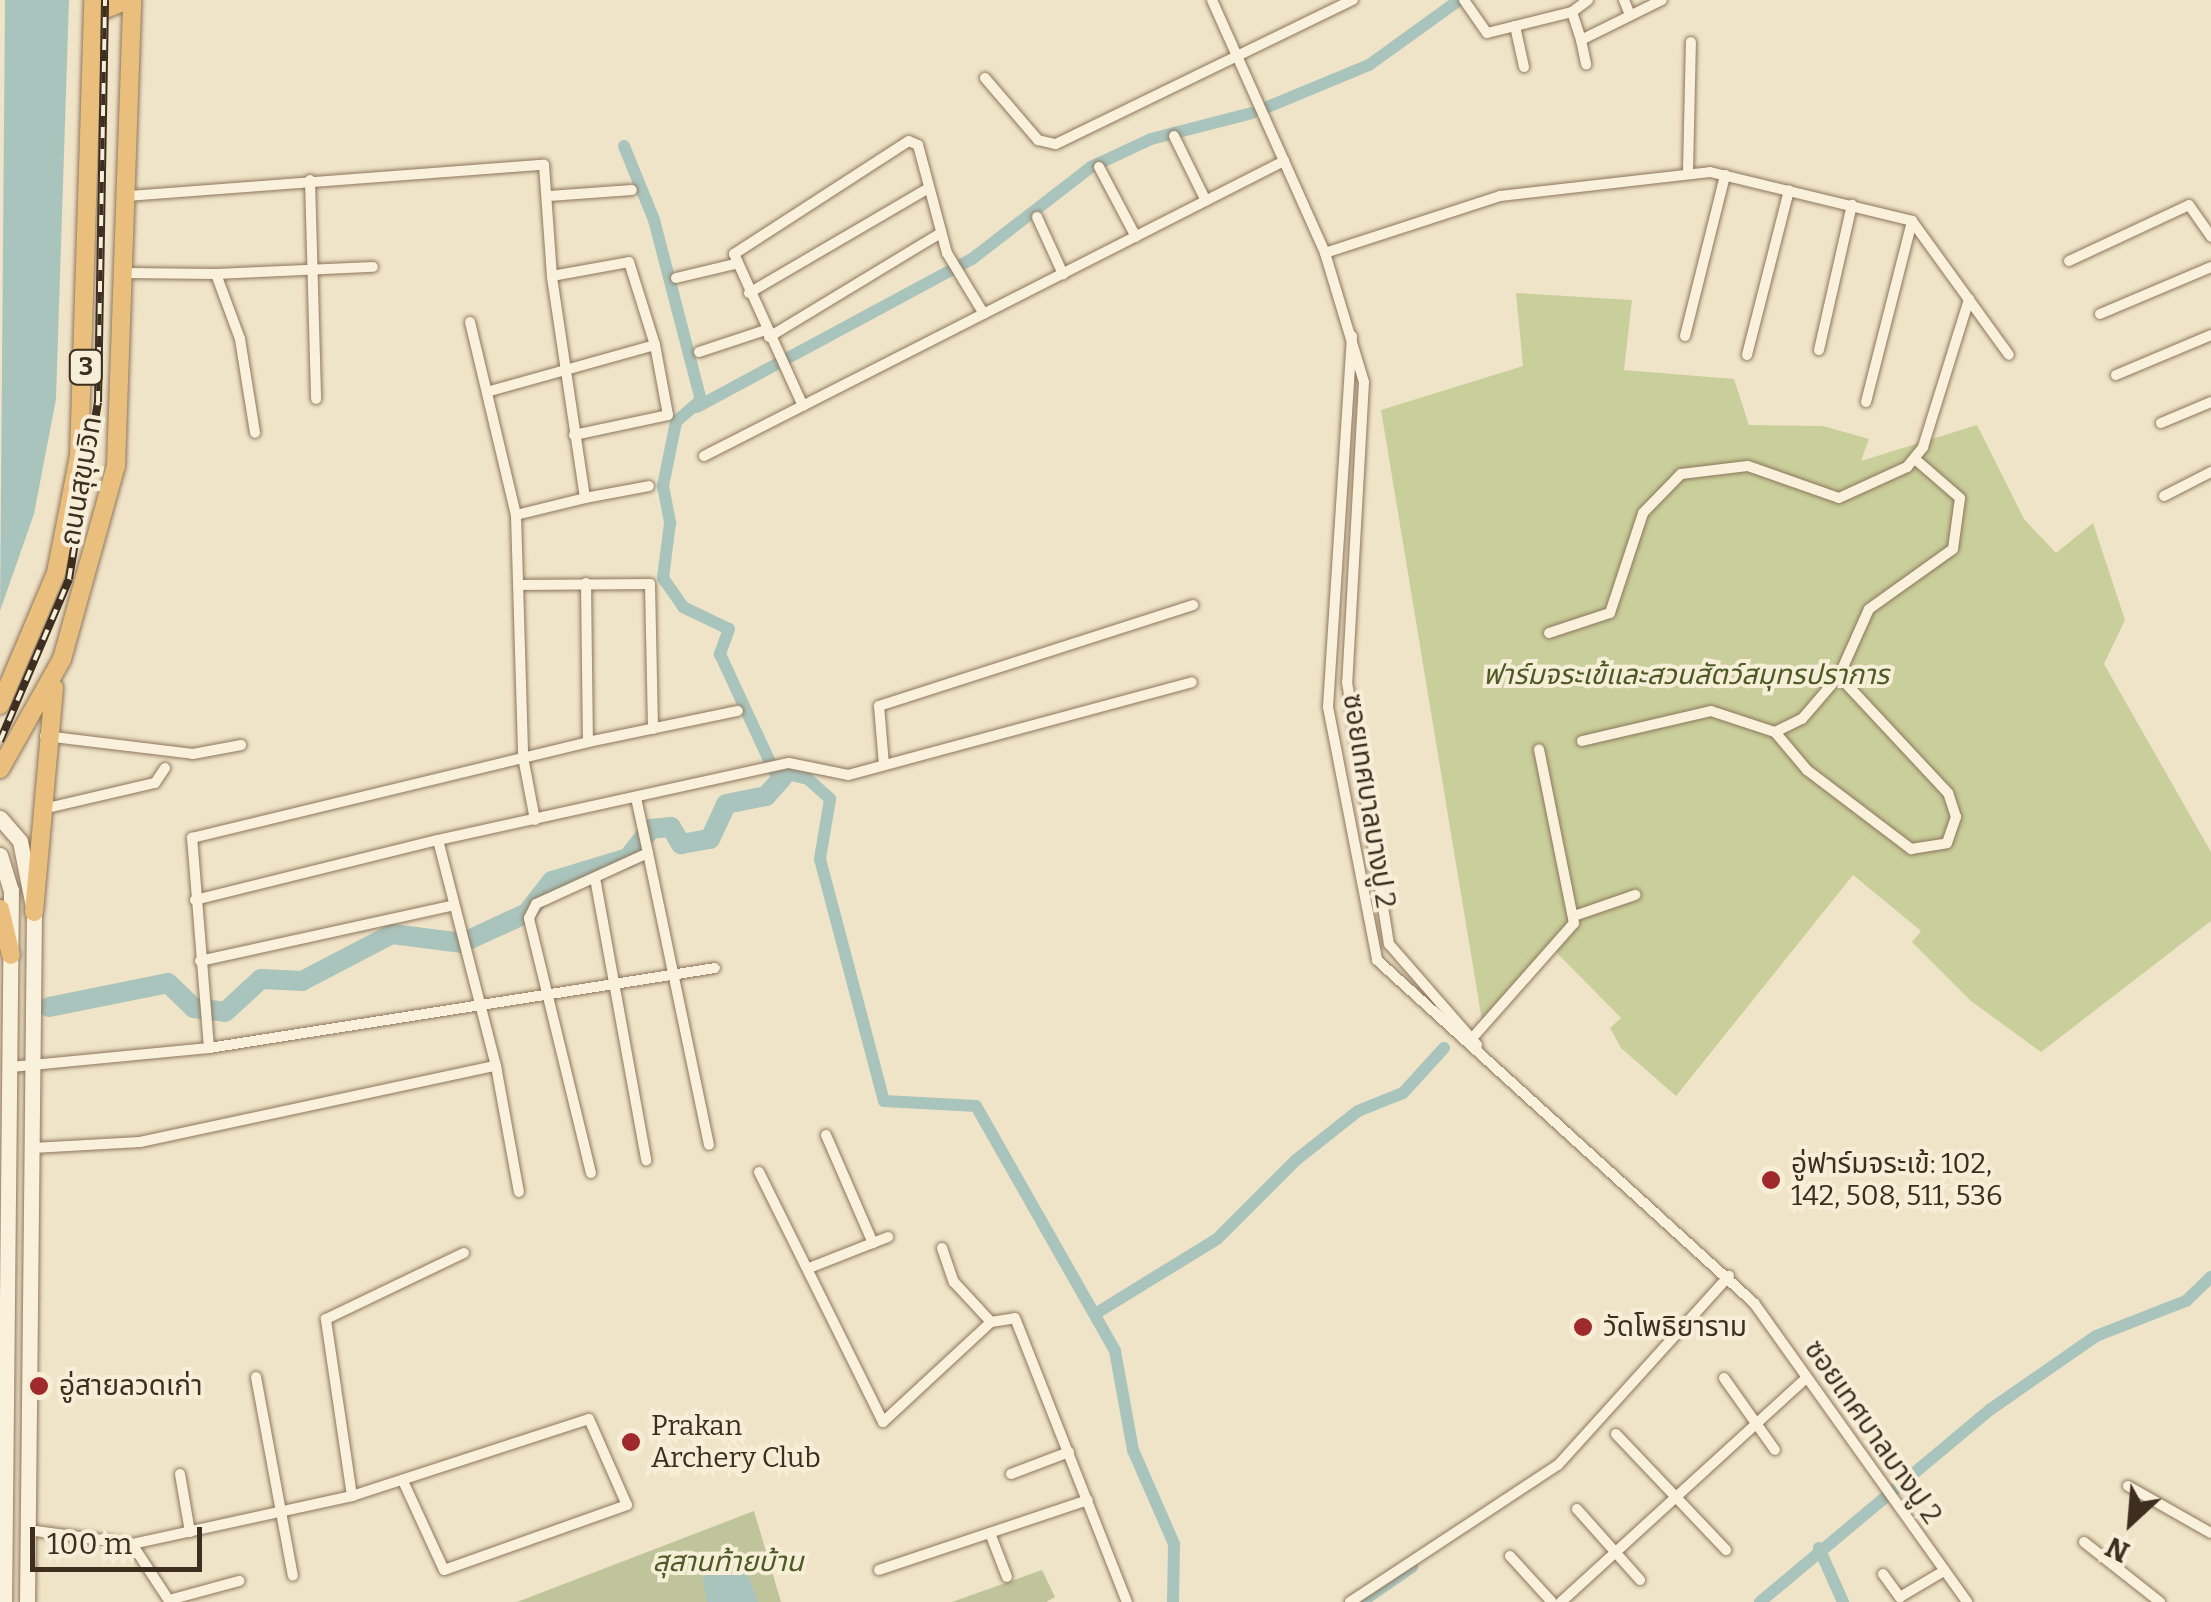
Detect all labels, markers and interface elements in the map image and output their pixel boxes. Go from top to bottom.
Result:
road number: 3 [68,347,104,387]
street label: ถนนสุขุมวิท [53,414,109,548]
park label: ฟาร์มจระเข้และสวนสัตว์สมุทรปราการ [1483,658,1889,692]
street label: ซอยเทศบาลบางปู 2 [1335,691,1403,911]
place label: อู่ฟาร์มจระเข้: 102, 142, 508, 511, 536 [1791,1147,2002,1213]
marker: อู่ฟาร์มจระเข้: 102, 142, 508, 511, 536 [1760,1169,1782,1191]
place label: วัดโพธิยาราม [1603,1310,1747,1344]
marker: วัดโพธิยาราม [1572,1316,1594,1338]
street label: ซอยเทศบาลบางปู 2 [1797,1334,1949,1530]
place label: อู่สายลวดเก่า [59,1369,203,1403]
marker: อู่สายลวดเก่า [28,1375,50,1397]
place label: Prakan Archery Club [651,1409,821,1475]
marker: Prakan Archery Club [620,1431,642,1453]
north arrow [2081,1472,2181,1572]
scale bar [35,1507,208,1569]
text: 100 m [47,1526,132,1562]
text: N [2101,1530,2135,1569]
park label: สุสานท้ายบ้าน [652,1545,804,1579]

